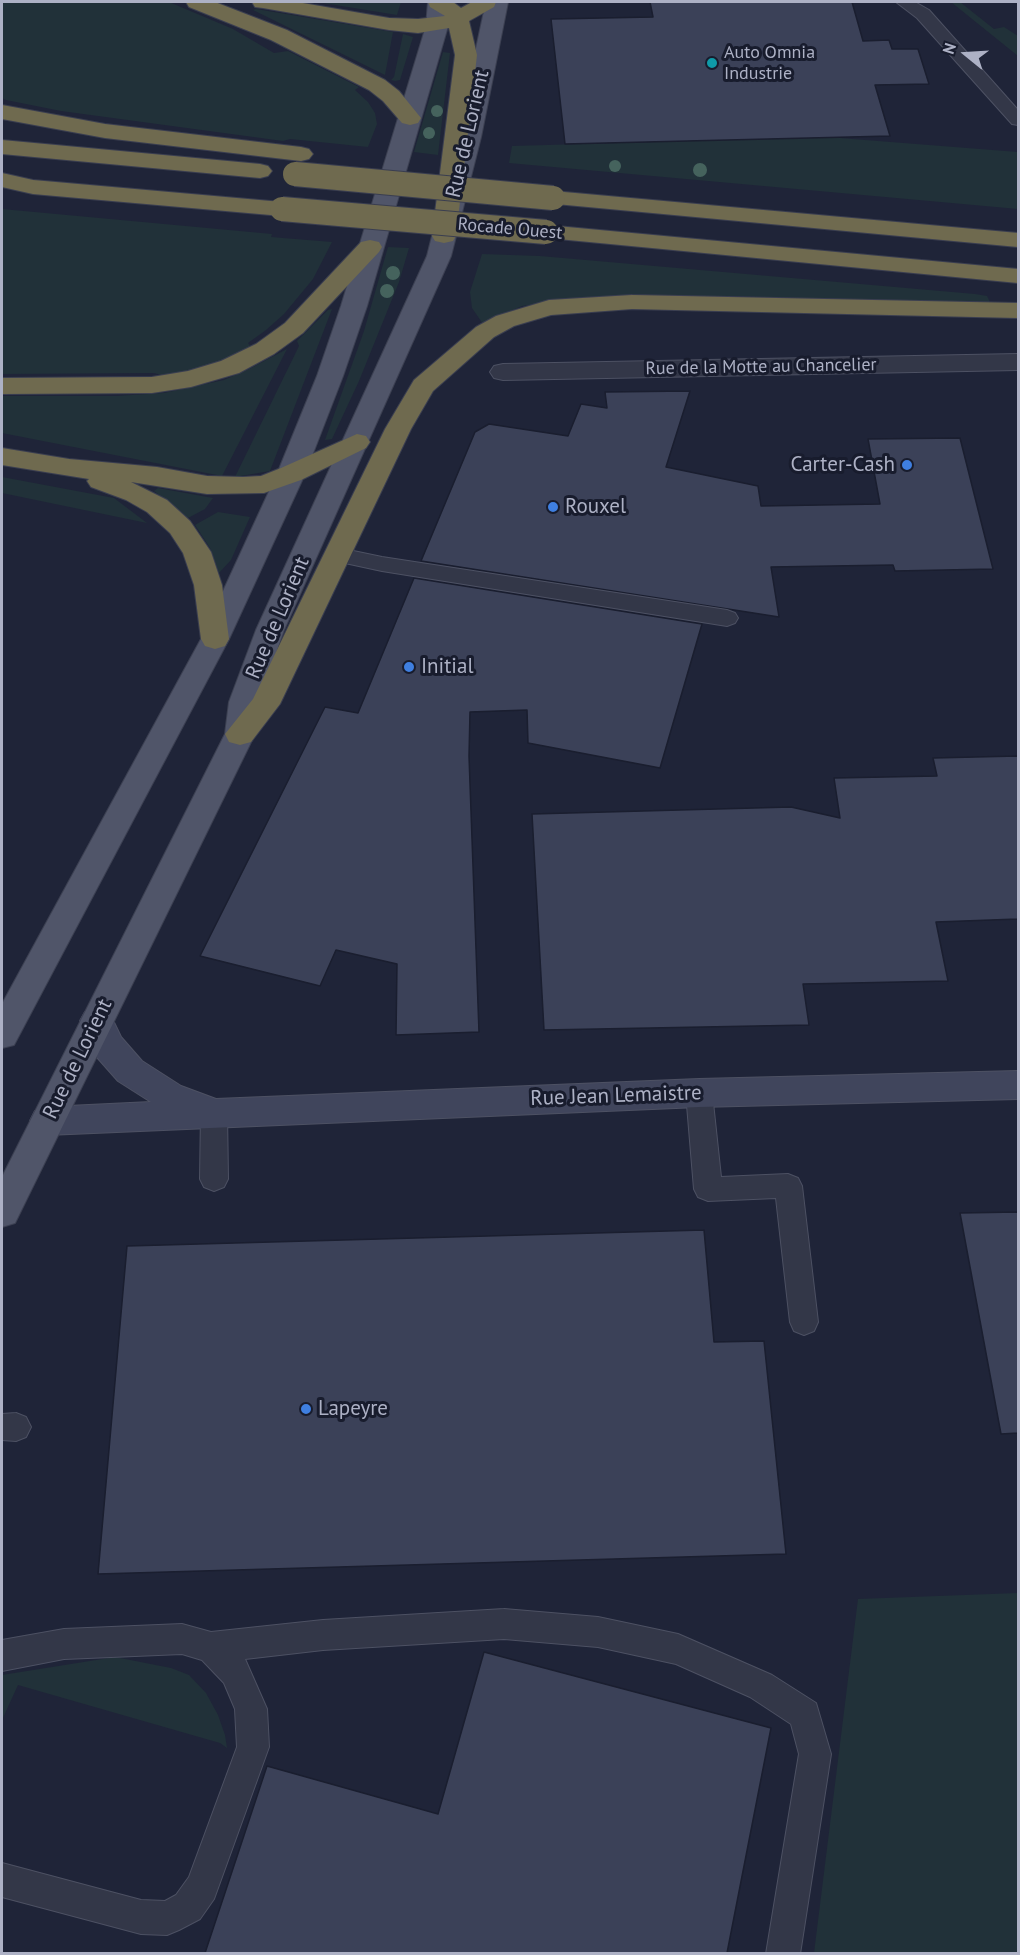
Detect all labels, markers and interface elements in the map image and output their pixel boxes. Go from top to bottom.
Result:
north arrow [936,24,996,84]
text: N [938,40,960,57]
place label: Auto Omnia Industrie [724,42,815,84]
marker: Auto Omnia Industrie [705,56,719,70]
street label: Rue de Lorient [441,68,495,200]
street label: Rocade Ouest [457,214,563,244]
street label: Rue de la Motte au Chancelier [645,354,877,380]
place label: Carter-Cash [791,452,895,478]
marker: Carter-Cash [900,458,914,472]
place label: Rouxel [565,494,626,520]
marker: Rouxel [546,500,560,514]
street label: Rue de Lorient [241,553,315,683]
place label: Initial [421,654,474,680]
marker: Initial [402,660,416,674]
street label: Rue de Lorient [38,995,118,1123]
street label: Rue Jean Lemaistre [530,1080,702,1112]
place label: Lapeyre [318,1396,388,1422]
marker: Lapeyre [299,1402,313,1416]

